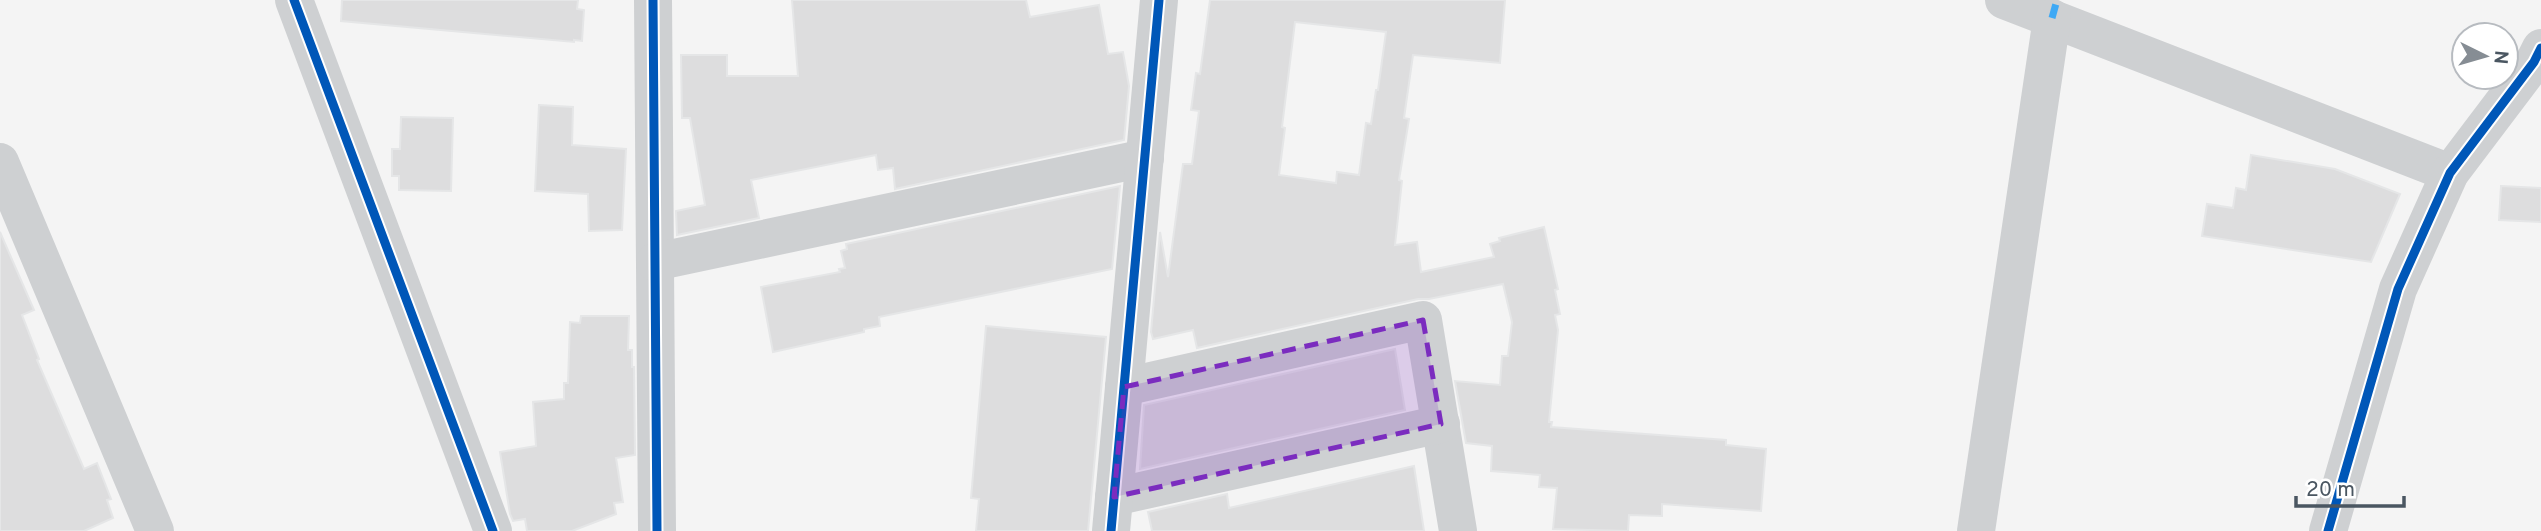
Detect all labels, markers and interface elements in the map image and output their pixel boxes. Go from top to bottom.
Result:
north arrow [2450,21,2520,91]
text: N [2487,49,2512,65]
scale bar [2296,464,2404,508]
text: 20 m [2306,477,2355,504]

